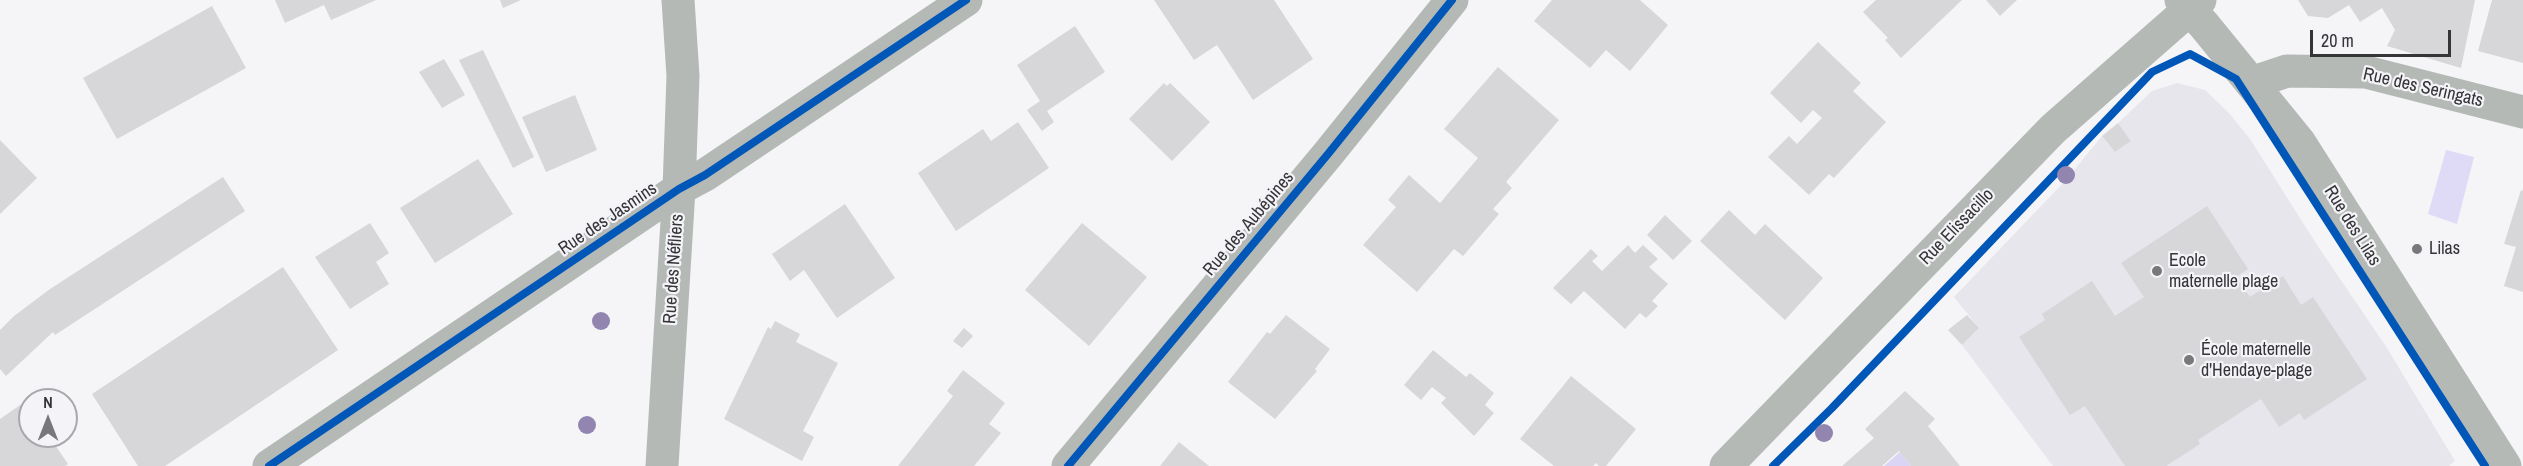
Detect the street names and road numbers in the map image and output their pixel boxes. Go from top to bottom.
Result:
street label: Rue des Seringats [2361,64,2485,112]
street label: Rue des Aubépines [1199,167,1299,281]
street label: Rue des Jasmins [555,178,661,260]
street label: Rue des Lilas [2319,182,2385,270]
street label: Rue Elissacillo [1915,184,1999,270]
street label: Rue des Néfliers [659,213,689,325]

